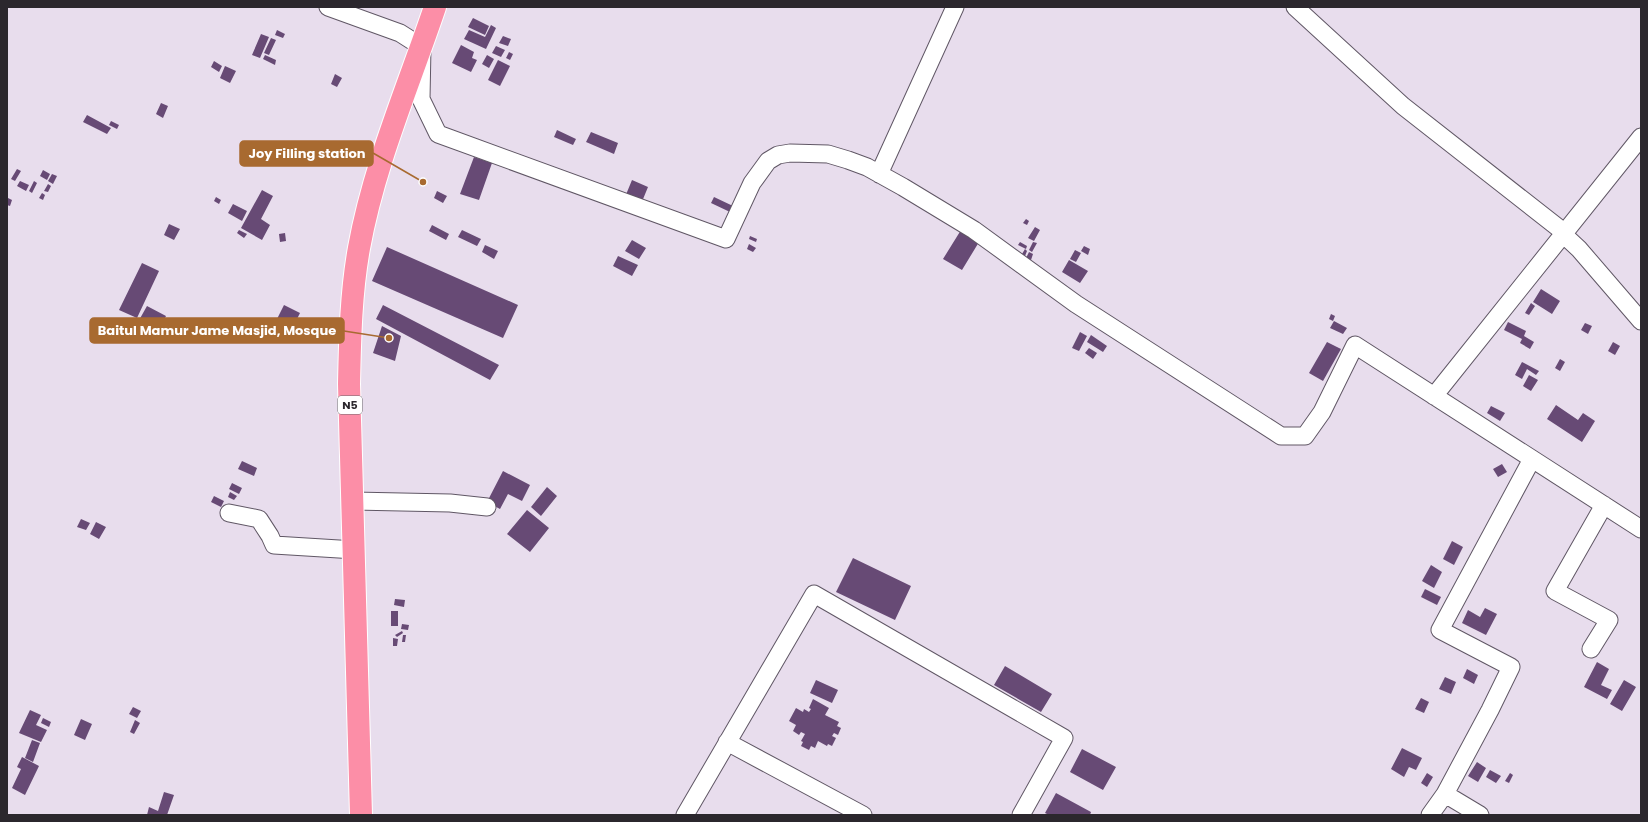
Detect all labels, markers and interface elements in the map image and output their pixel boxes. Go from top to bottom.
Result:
callout: Joy Filling station [240,141,373,166]
text: Joy Filling station [248,144,366,163]
callout: Baitul Mamur Jame Masjid, Mosque [90,318,344,343]
text: Baitul Mamur Jame Masjid, Mosque [98,321,336,340]
road number: N5 [338,396,362,414]

